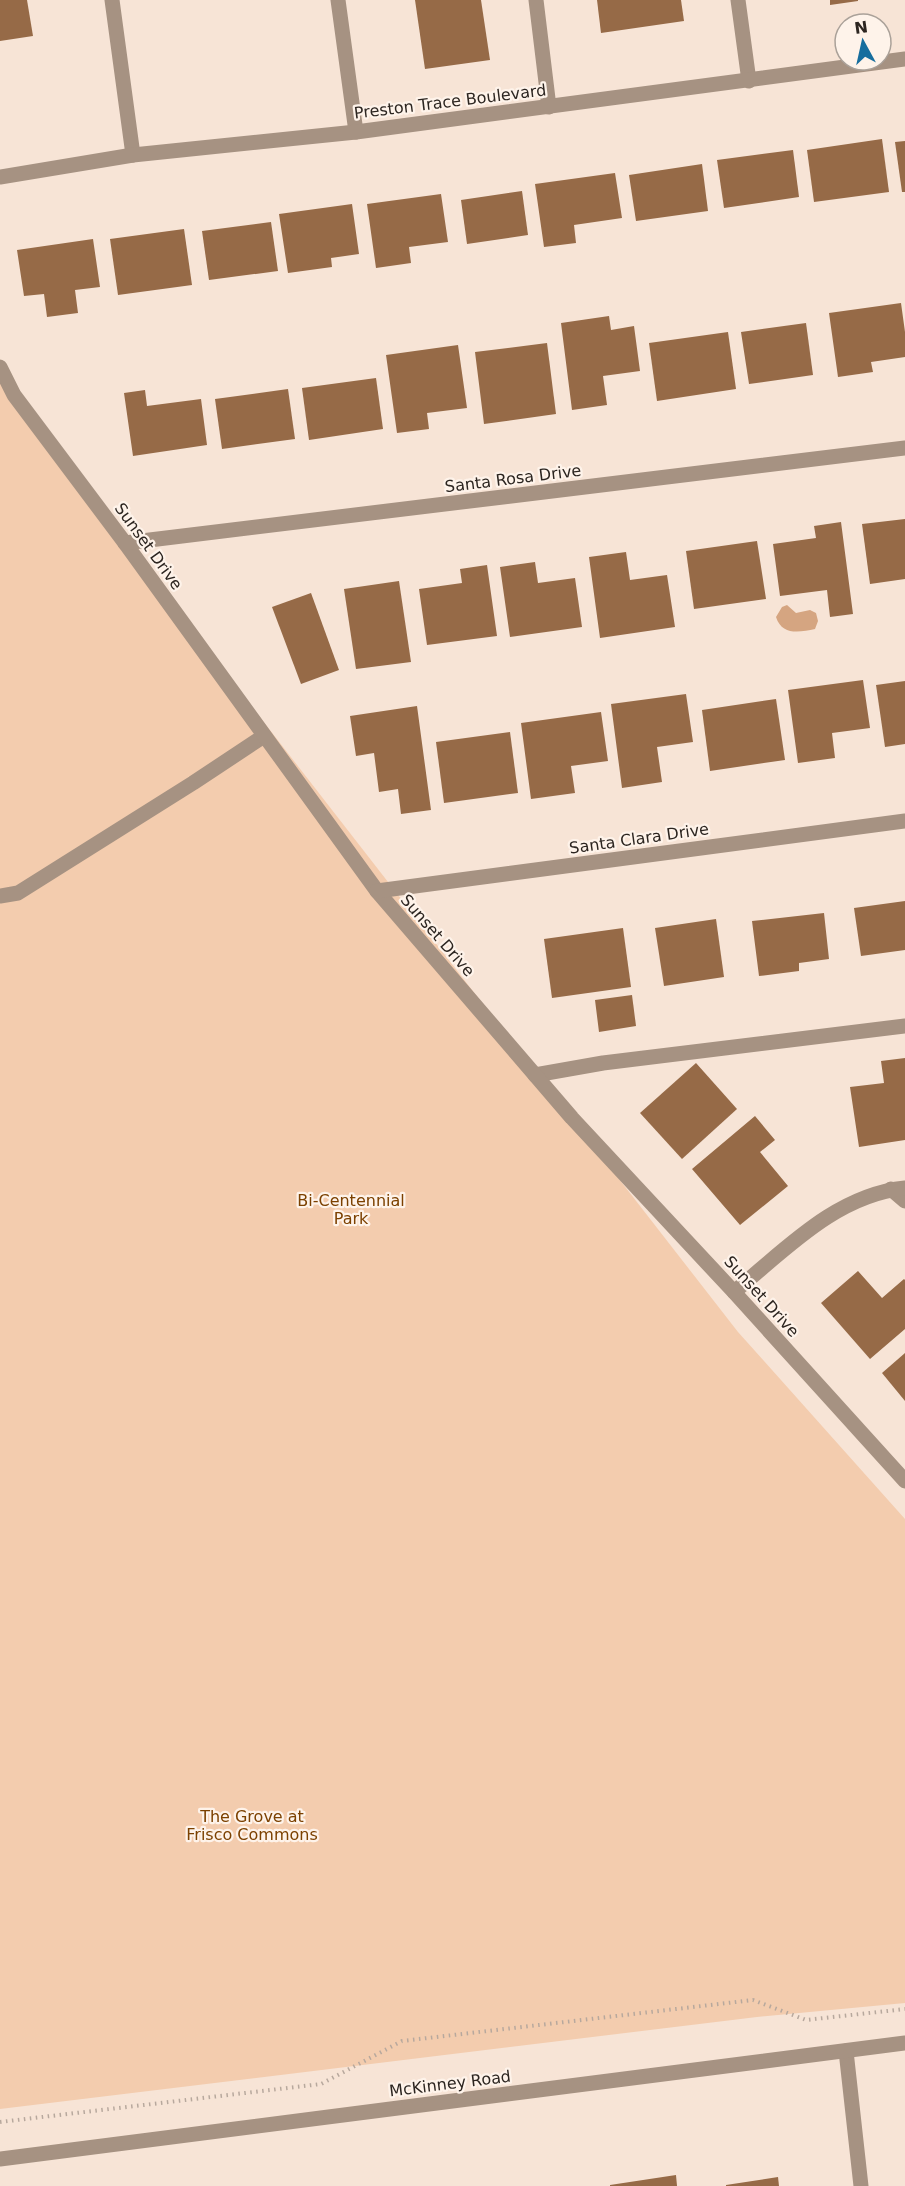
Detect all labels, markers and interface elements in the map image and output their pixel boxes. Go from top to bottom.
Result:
north arrow [833,12,893,72]
text: N [853,17,869,38]
street label: Preston Trace Boulevard [353,80,547,123]
street label: Santa Rosa Drive [444,461,582,496]
street label: Sunset Drive [111,499,186,593]
street label: Santa Clara Drive [568,819,710,858]
street label: Sunset Drive [397,890,478,980]
park label: Bi-Centennial Park [297,1191,405,1228]
street label: Sunset Drive [720,1252,803,1341]
park label: The Grove at Frisco Commons [186,1807,318,1844]
street label: McKinney Road [388,2067,512,2100]

